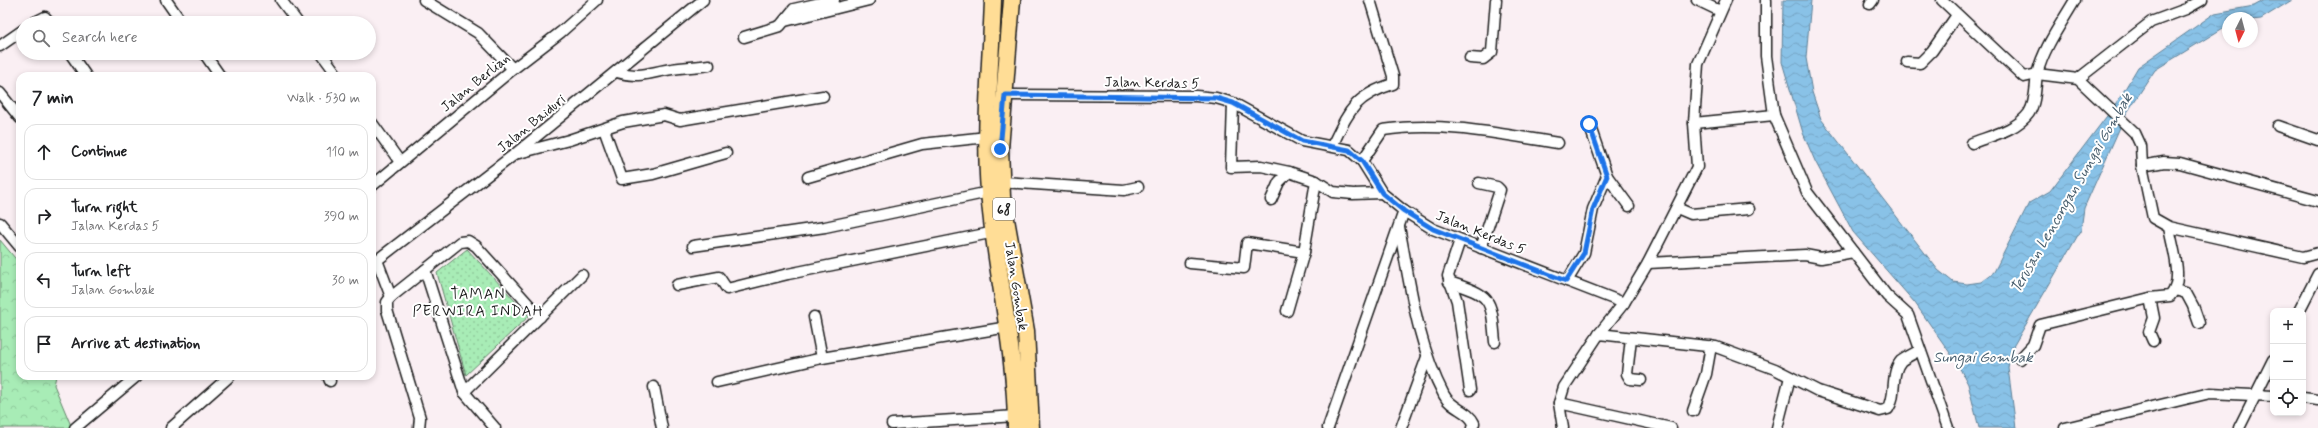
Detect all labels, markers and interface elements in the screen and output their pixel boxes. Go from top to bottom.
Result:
north arrow [2222,12,2258,48]
search box [16,16,376,60]
icon: search [30,27,52,49]
text: Search here [62,28,138,48]
street label: Jalan Berlian [437,49,514,116]
street label: Jalan Kerdas 5 [1104,73,1200,93]
text: 7 min [32,87,74,109]
water label: Terusan Lencongan Sungai Gombak [2006,89,2139,298]
text: Walk · 530 m [287,90,360,107]
street label: Jalan Baiduri [494,91,569,157]
route start [1580,115,1598,133]
route end [991,140,1009,158]
icon: ahead [33,141,55,163]
text: Continue [71,142,127,162]
text: 110 m [326,144,359,161]
text: Turn right [71,198,138,218]
road number: 68 [993,198,1015,220]
icon: right [33,205,55,227]
street label: Jalan Kerdas 5 [1433,207,1528,259]
text: 390 m [324,208,359,225]
text: Jalan Kerdas 5 [71,218,159,235]
street label: Jalan Gombak [1000,240,1032,332]
text: Turn left [71,262,131,282]
icon: left [33,269,55,291]
text: 30 m [332,272,359,289]
text: Jalan Gombak [71,282,155,299]
district label: TAMAN PERWIRA INDAH [413,285,543,322]
map controls [2270,308,2306,416]
button: + [2270,308,2306,344]
icon: arrive [33,333,55,355]
text: Arrive at destination [71,334,200,354]
button: − [2270,344,2306,380]
water label: Sungai Gombak [1933,348,2034,369]
button: locate [2270,380,2306,416]

